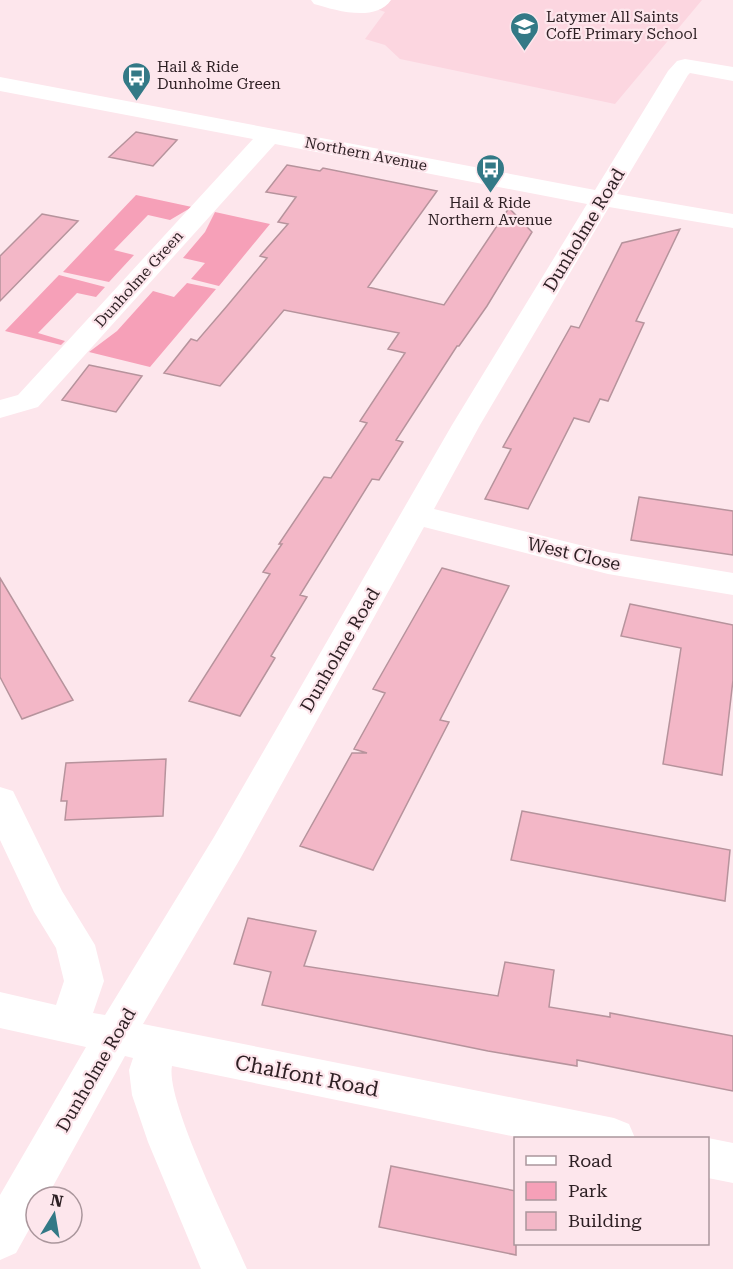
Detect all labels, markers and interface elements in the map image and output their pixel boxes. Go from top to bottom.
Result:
place label: Latymer All Saints CofE Primary School [546,8,698,43]
school or university icon: Latymer All Saints CofE Primary School [509,10,541,52]
place label: Hail & Ride Dunholme Green [157,58,281,93]
bus stop icon: Hail & Ride Dunholme Green [120,60,152,102]
street label: Northern Avenue [303,133,429,175]
bus stop icon: Hail & Ride Northern Avenue [474,152,506,194]
street label: Dunholme Road [539,164,629,295]
place label: Hail & Ride Northern Avenue [428,194,552,229]
street label: Dunholme Green [91,227,187,331]
street label: West Close [525,533,623,574]
street label: Dunholme Road [296,584,384,716]
street label: Dunholme Road [52,1004,140,1136]
street label: Chalfont Road [233,1050,381,1102]
legend [514,1137,709,1245]
text: Road [568,1150,613,1171]
text: Park [568,1180,608,1201]
north arrow [24,1185,84,1245]
text: N [49,1190,65,1211]
text: Building [568,1210,642,1231]

